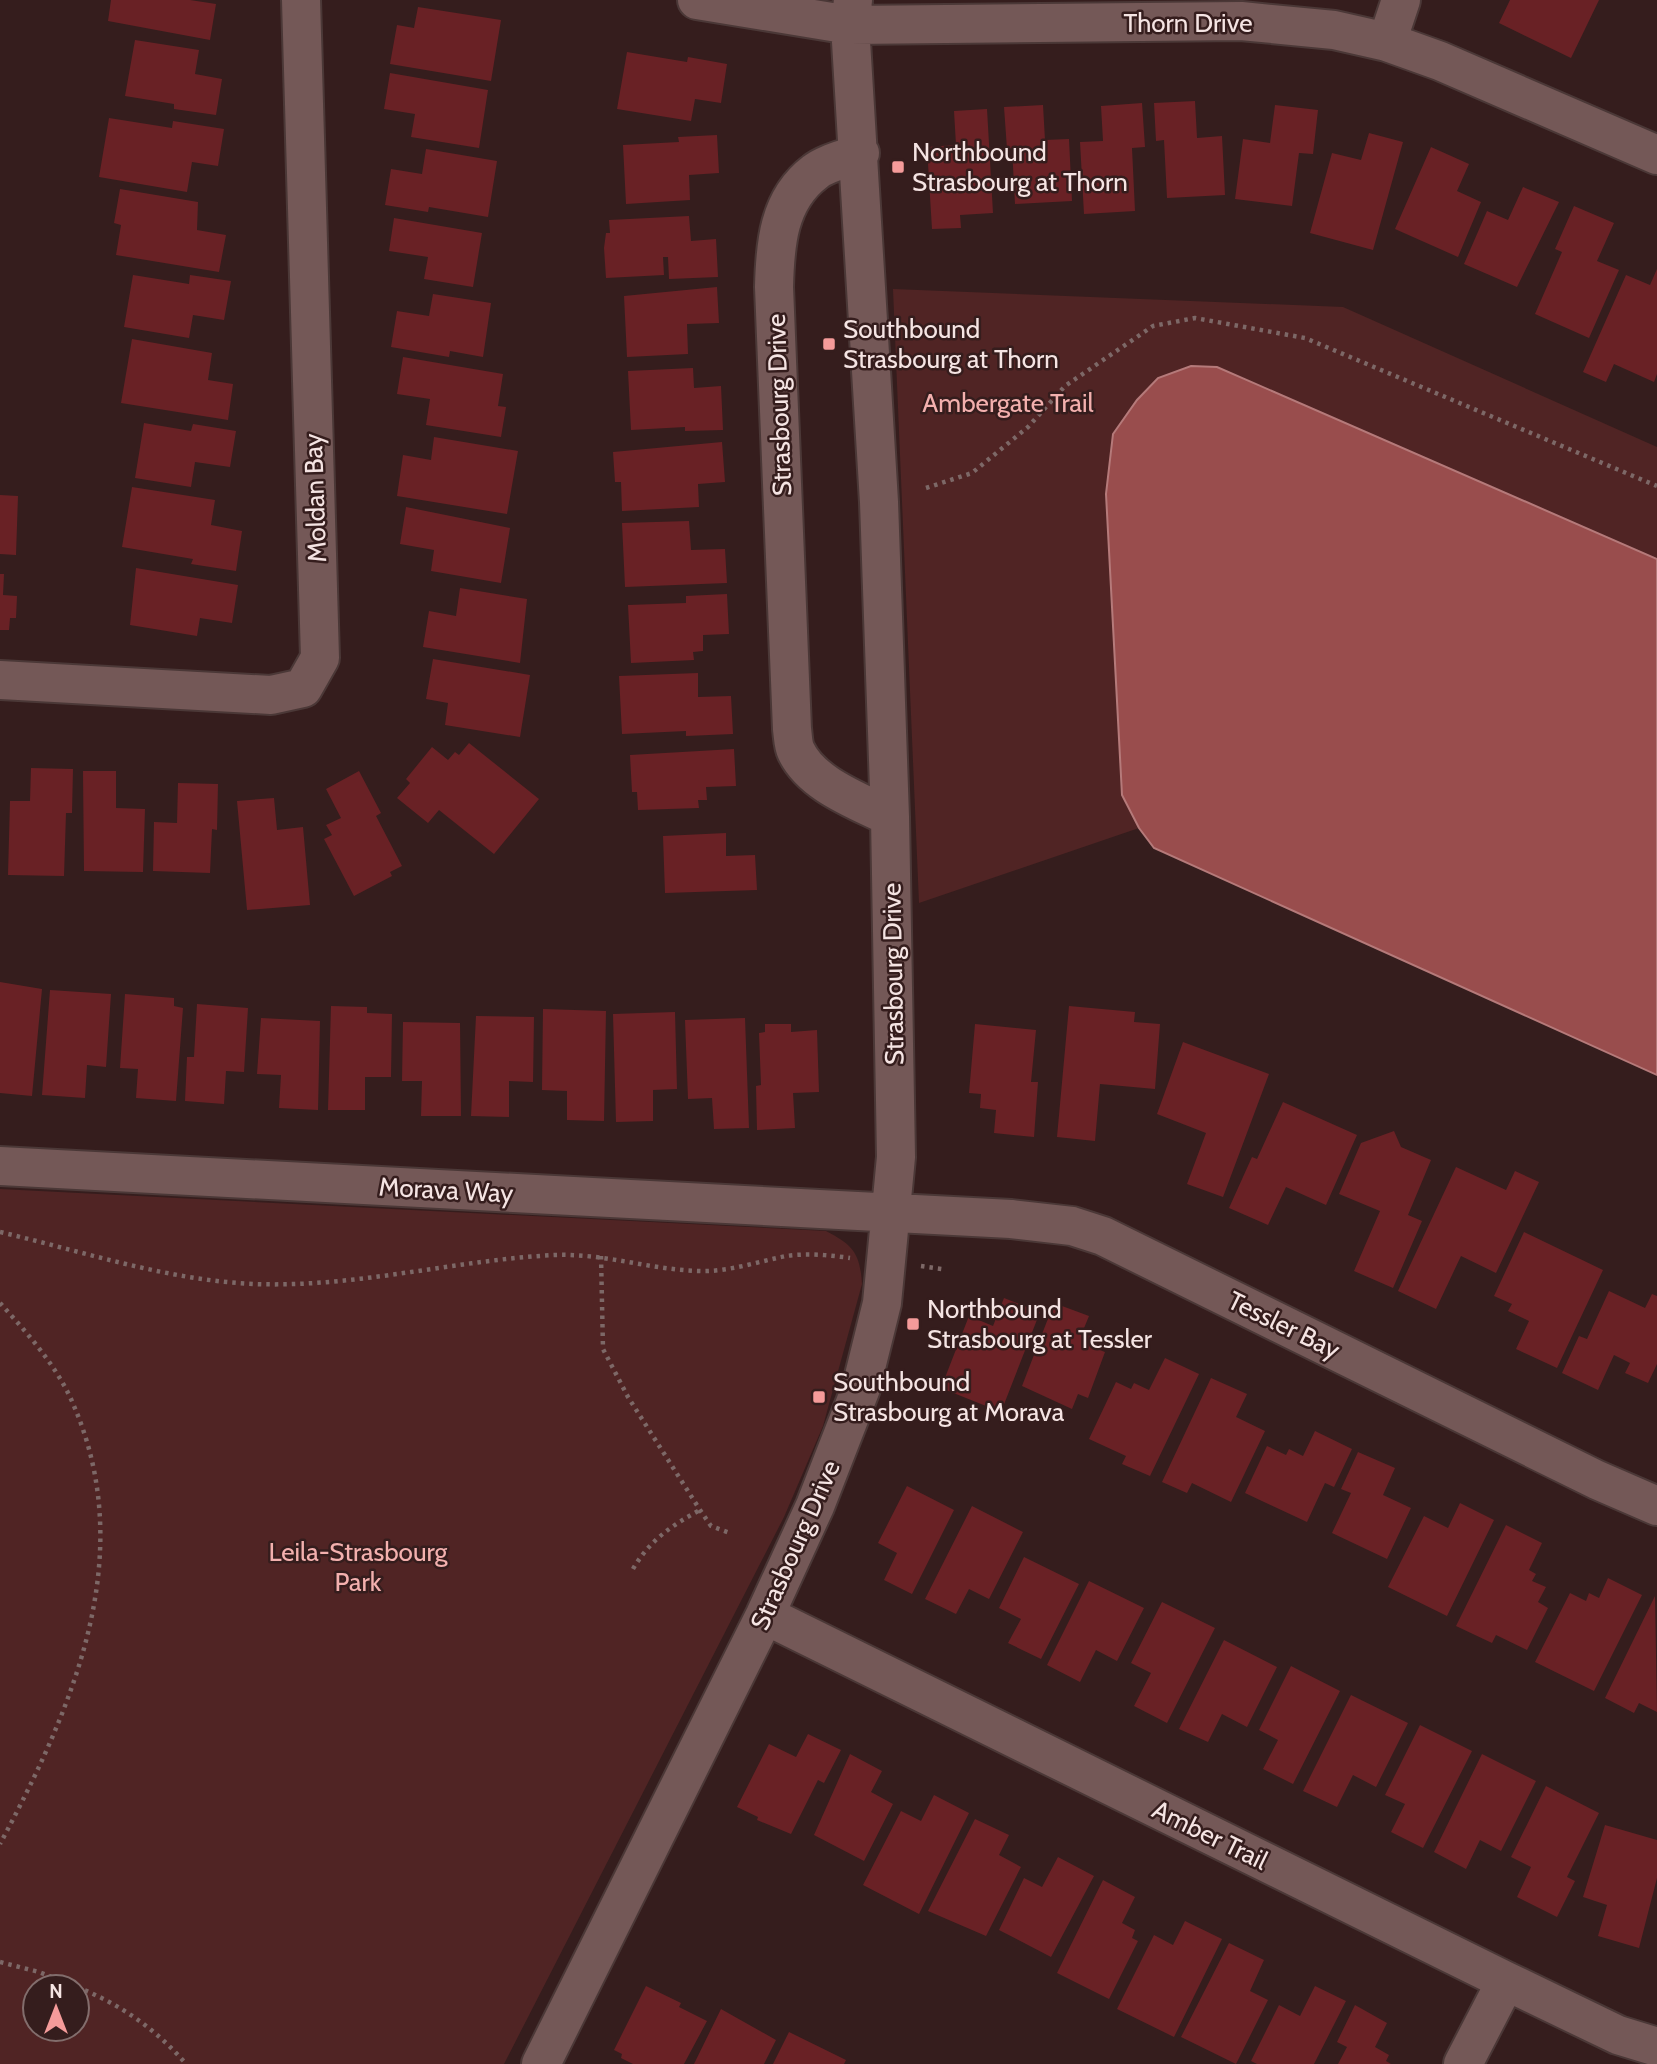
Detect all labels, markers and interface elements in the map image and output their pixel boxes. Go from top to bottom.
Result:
street label: Thorn Drive [1123,7,1253,39]
place label: Northbound Strasbourg at Thorn [912,136,1128,198]
marker: Northbound Strasbourg at Thorn [890,159,906,175]
street label: Strasbourg Drive [760,313,798,497]
place label: Southbound Strasbourg at Thorn [843,313,1059,375]
marker: Southbound Strasbourg at Thorn [821,336,837,352]
park label: Ambergate Trail [922,387,1094,419]
street label: Moldan Bay [297,433,333,563]
street label: Strasbourg Drive [875,883,911,1065]
street label: Morava Way [378,1170,514,1210]
street label: Tessler Bay [1223,1284,1345,1366]
place label: Northbound Strasbourg at Tessler [927,1293,1153,1355]
marker: Northbound Strasbourg at Tessler [905,1316,921,1332]
place label: Southbound Strasbourg at Morava [833,1366,1065,1428]
marker: Southbound Strasbourg at Morava [811,1389,827,1405]
street label: Strasbourg Drive [743,1455,847,1635]
park label: Leila-Strasbourg Park [268,1536,449,1598]
street label: Amber Trail [1147,1793,1273,1877]
north arrow [21,1973,91,2043]
text: N [49,1980,63,2003]

